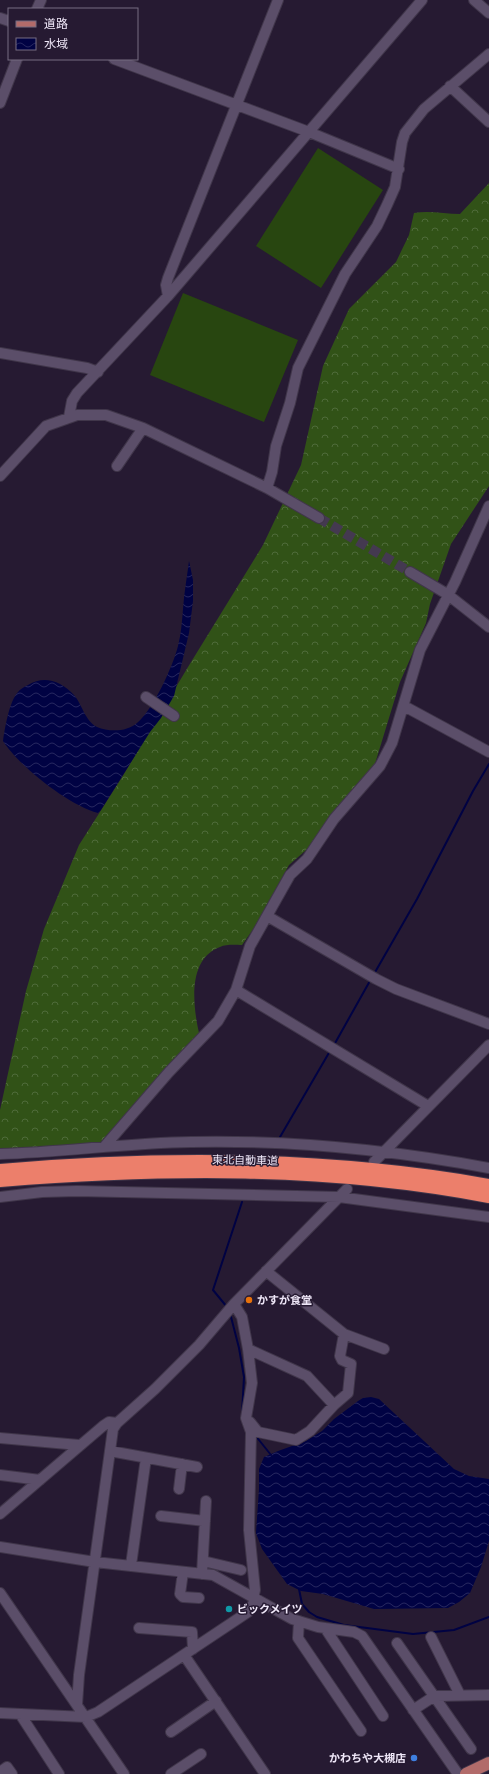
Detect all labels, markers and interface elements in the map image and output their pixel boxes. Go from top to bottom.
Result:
legend [8,8,138,60]
text: 道路 [44,17,68,31]
text: 水域 [44,37,68,51]
street label: 東北自動車道 [212,1153,278,1168]
place label: かすが食堂 [257,1294,312,1307]
marker: かすが食堂 [244,1295,254,1305]
place label: ビックメイツ [237,1603,303,1616]
marker: ビックメイツ [224,1604,234,1614]
place label: かわちや大槻店 [329,1752,406,1765]
marker: かわちや大槻店 [409,1753,419,1763]

